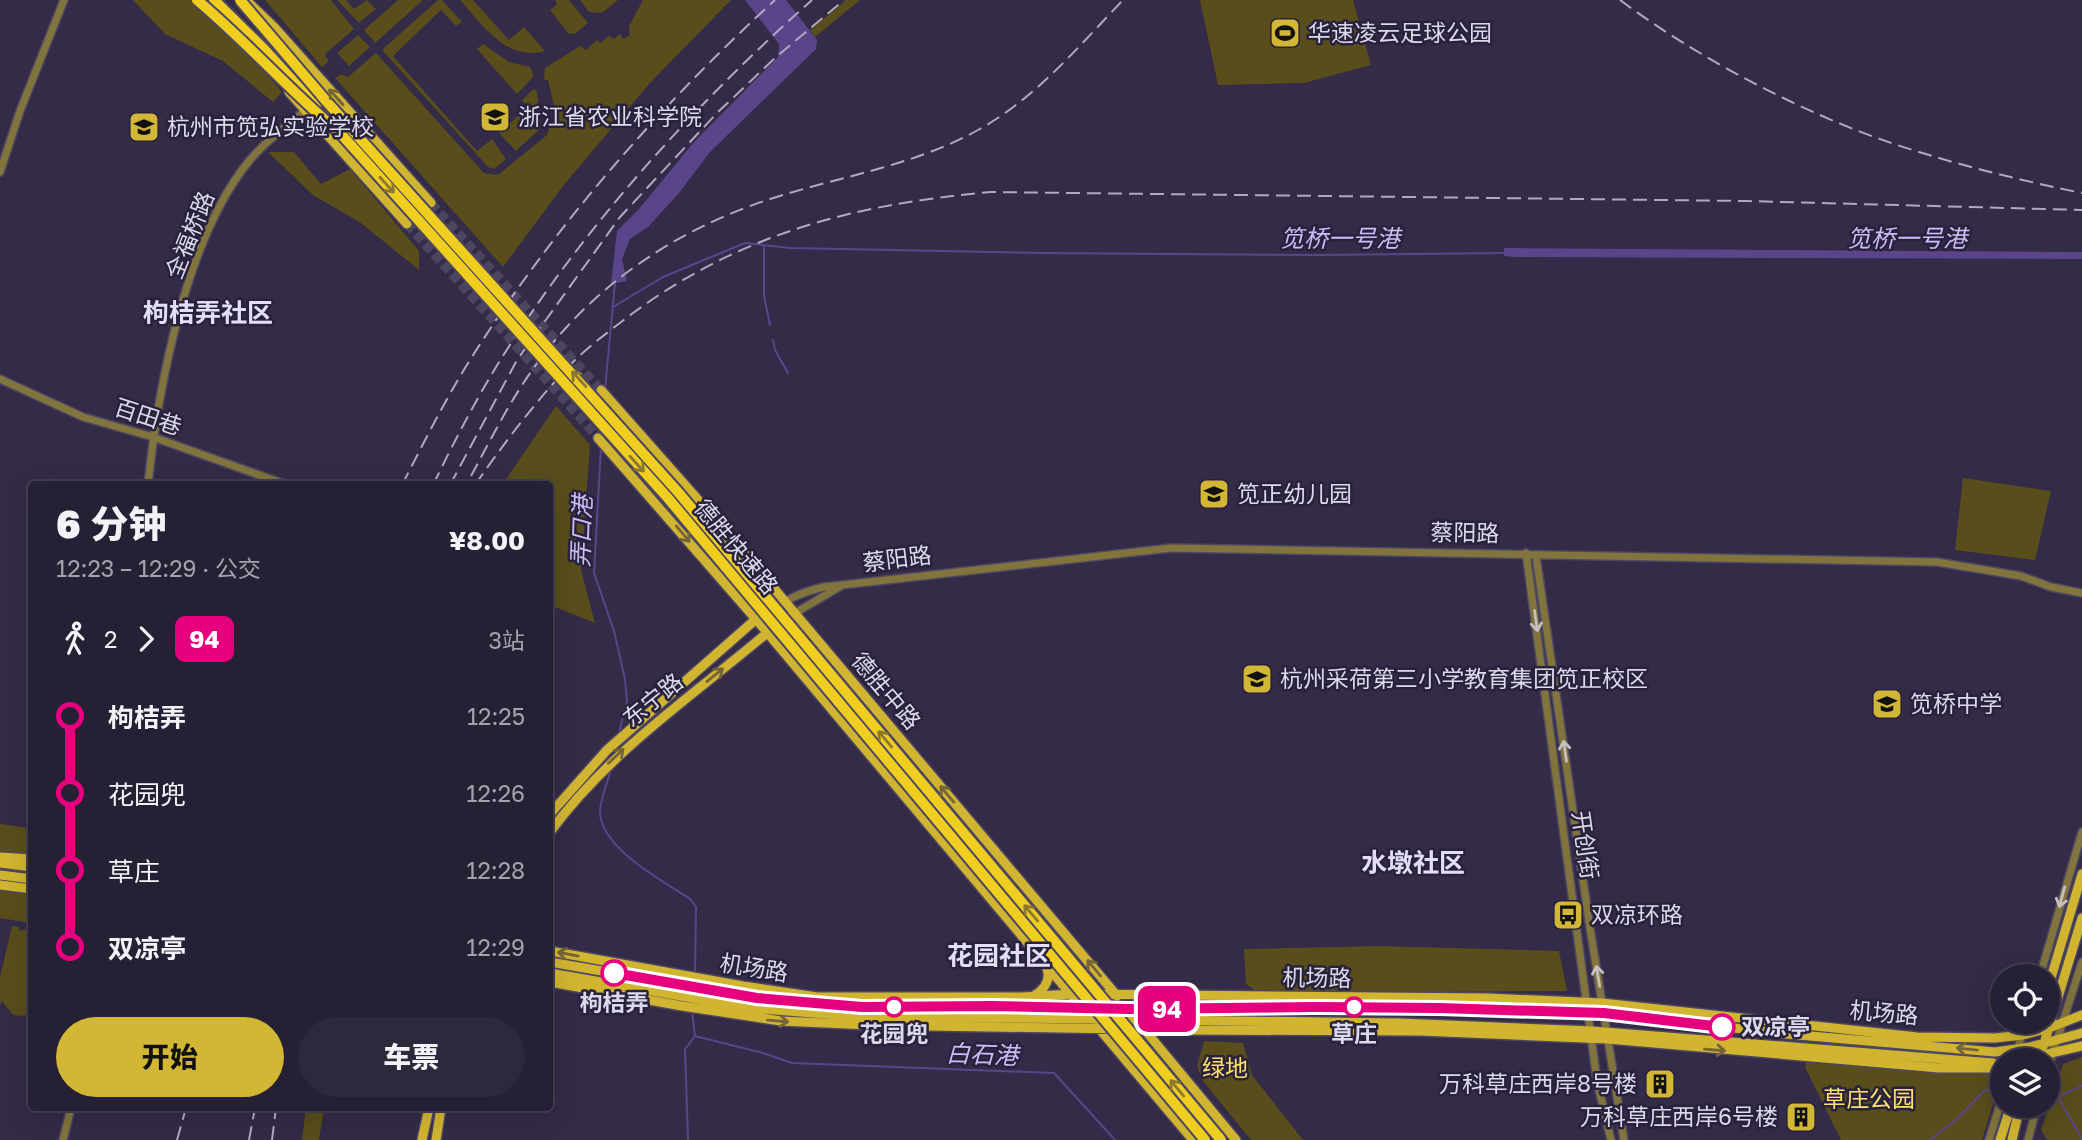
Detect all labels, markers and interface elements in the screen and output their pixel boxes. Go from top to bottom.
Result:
sports icon: 华速凌云足球公园 [1268,16,1302,50]
place label: 华速凌云足球公园 [1308,18,1492,46]
one-way arrow [328,89,345,106]
school or university icon: 浙江省农业科学院 [478,100,512,134]
place label: 浙江省农业科学院 [518,102,702,130]
school or university icon: 杭州市笕弘实验学校 [127,110,161,144]
place label: 杭州市笕弘实验学校 [167,112,374,140]
one-way arrow [379,176,395,194]
street label: 全福桥路 [159,187,219,283]
water label: 笕桥一号港 [1280,223,1403,252]
water label: 笕桥一号港 [1847,223,1970,252]
district label: 枸桔弄社区 [143,297,273,328]
one-way arrow [571,370,587,388]
street label: 百田巷 [111,392,185,440]
one-way arrow [629,455,645,473]
school or university icon: 笕正幼儿园 [1197,477,1231,511]
place label: 笕正幼儿园 [1237,479,1352,507]
water label: 弄口港 [565,491,596,567]
street label: 德胜快速路 [689,493,784,599]
text: 6 分钟 [56,501,166,546]
street label: 蔡阳路 [1430,517,1500,547]
one-way arrow [675,524,691,542]
text: ¥8.00 [449,525,525,556]
street label: 蔡阳路 [861,540,933,576]
text: 12:23 – 12:29 · 公交 [56,554,261,582]
one-way arrow [1529,609,1542,632]
icon: walk [56,620,94,658]
icon: forward [127,620,165,658]
text: 94 [189,624,220,653]
text: 2 [104,625,117,653]
text: 3站 [489,626,525,654]
street label: 德胜中路 [846,646,927,735]
school or university icon: 杭州采荷第三小学教育集团笕正校区 [1240,662,1274,696]
place label: 杭州采荷第三小学教育集团笕正校区 [1280,664,1648,692]
street label: 东宁路 [617,667,688,732]
one-way arrow [705,667,723,683]
school or university icon: 笕桥中学 [1870,687,1904,721]
place label: 笕桥中学 [1910,689,2002,717]
text: 枸桔弄 [108,702,186,733]
text: 12:25 [467,702,525,730]
one-way arrow [877,730,893,748]
one-way arrow [1558,740,1571,763]
one-way arrow [608,748,625,765]
text: 花园兜 [108,779,186,810]
text: 12:26 [466,779,525,807]
one-way arrow [939,786,955,804]
street label: 开创街 [1567,809,1605,881]
district label: 水墩社区 [1361,847,1465,878]
text: 草庄 [108,856,160,887]
text: 12:28 [466,856,525,884]
one-way arrow [2055,885,2068,908]
bus stop icon: 双凉环路 [1551,898,1585,932]
place label: 双凉环路 [1591,900,1683,928]
one-way arrow [1023,905,1039,923]
text: 双凉亭 [108,933,186,964]
text: 12:29 [466,933,525,961]
district label: 花园社区 [947,940,1051,971]
one-way arrow [557,947,580,960]
street label: 机场路 [718,948,790,986]
marker: 枸桔弄 [601,960,627,986]
one-way arrow [1086,960,1102,978]
street label: 机场路 [1282,962,1352,992]
map controls [1990,964,2060,1118]
button: locate [1990,964,2060,1034]
one-way arrow [1591,965,1604,988]
line badge: 94 [1136,986,1198,1032]
place label: 枸桔弄 [580,988,649,1016]
text: 94 [1152,994,1182,1023]
street label: 机场路 [1848,995,1920,1029]
marker: 花园兜 [884,997,904,1017]
marker: 草庄 [1344,997,1364,1017]
place label: 双凉亭 [1741,1012,1810,1040]
one-way arrow [766,1014,789,1027]
marker: 双凉亭 [1709,1014,1735,1040]
button: 开始 [56,1017,284,1097]
button: 车票 [298,1017,525,1097]
place label: 花园兜 [860,1019,929,1047]
place label: 草庄 [1331,1019,1377,1047]
water label: 白石港 [946,1038,1022,1069]
one-way arrow [1956,1042,1979,1055]
one-way arrow [1703,1044,1726,1057]
button: layers [1990,1048,2060,1118]
park label: 绿地 [1202,1053,1248,1081]
building icon: 万科草庄西岸8号楼 [1643,1067,1677,1101]
place label: 万科草庄西岸8号楼 [1439,1069,1637,1097]
one-way arrow [1170,1079,1185,1097]
park label: 草庄公园 [1823,1084,1915,1112]
building icon: 万科草庄西岸6号楼 [1784,1100,1818,1134]
place label: 万科草庄西岸6号楼 [1580,1102,1778,1130]

